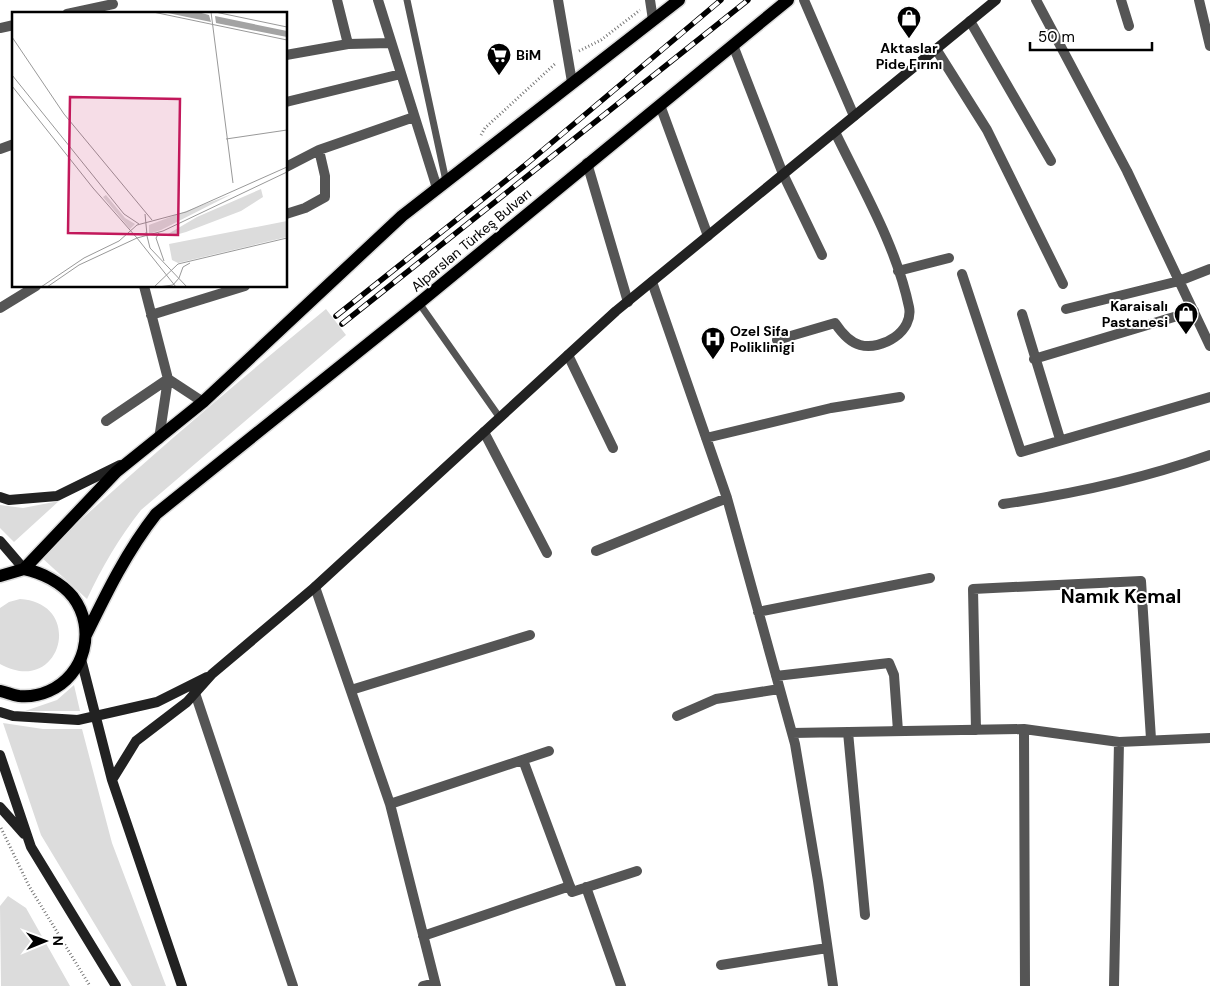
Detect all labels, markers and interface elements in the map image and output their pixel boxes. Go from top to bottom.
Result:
shop icon: Aktaslar Pide Fırını [896,5,922,39]
inset map [12,12,288,288]
scale bar [1030,20,1152,52]
text: 50 m [1038,27,1075,47]
place label: Aktaslar Pide Fırını [876,39,942,73]
supermarket icon: BiM [486,42,512,76]
place label: BiM [516,46,541,64]
street label: Alparslan Türkeş Bulvarı [407,184,535,296]
place label: Karaisalı Pastanesi [1102,297,1168,331]
shop icon: Karaisalı Pastanesi [1173,301,1199,335]
place label: Ozel Sifa Poliklinigi [730,322,795,356]
hospital icon: Ozel Sifa Poliklinigi [700,326,726,360]
district label: Namık Kemal [1061,584,1181,609]
north arrow [20,916,70,966]
text: N [49,936,67,946]

